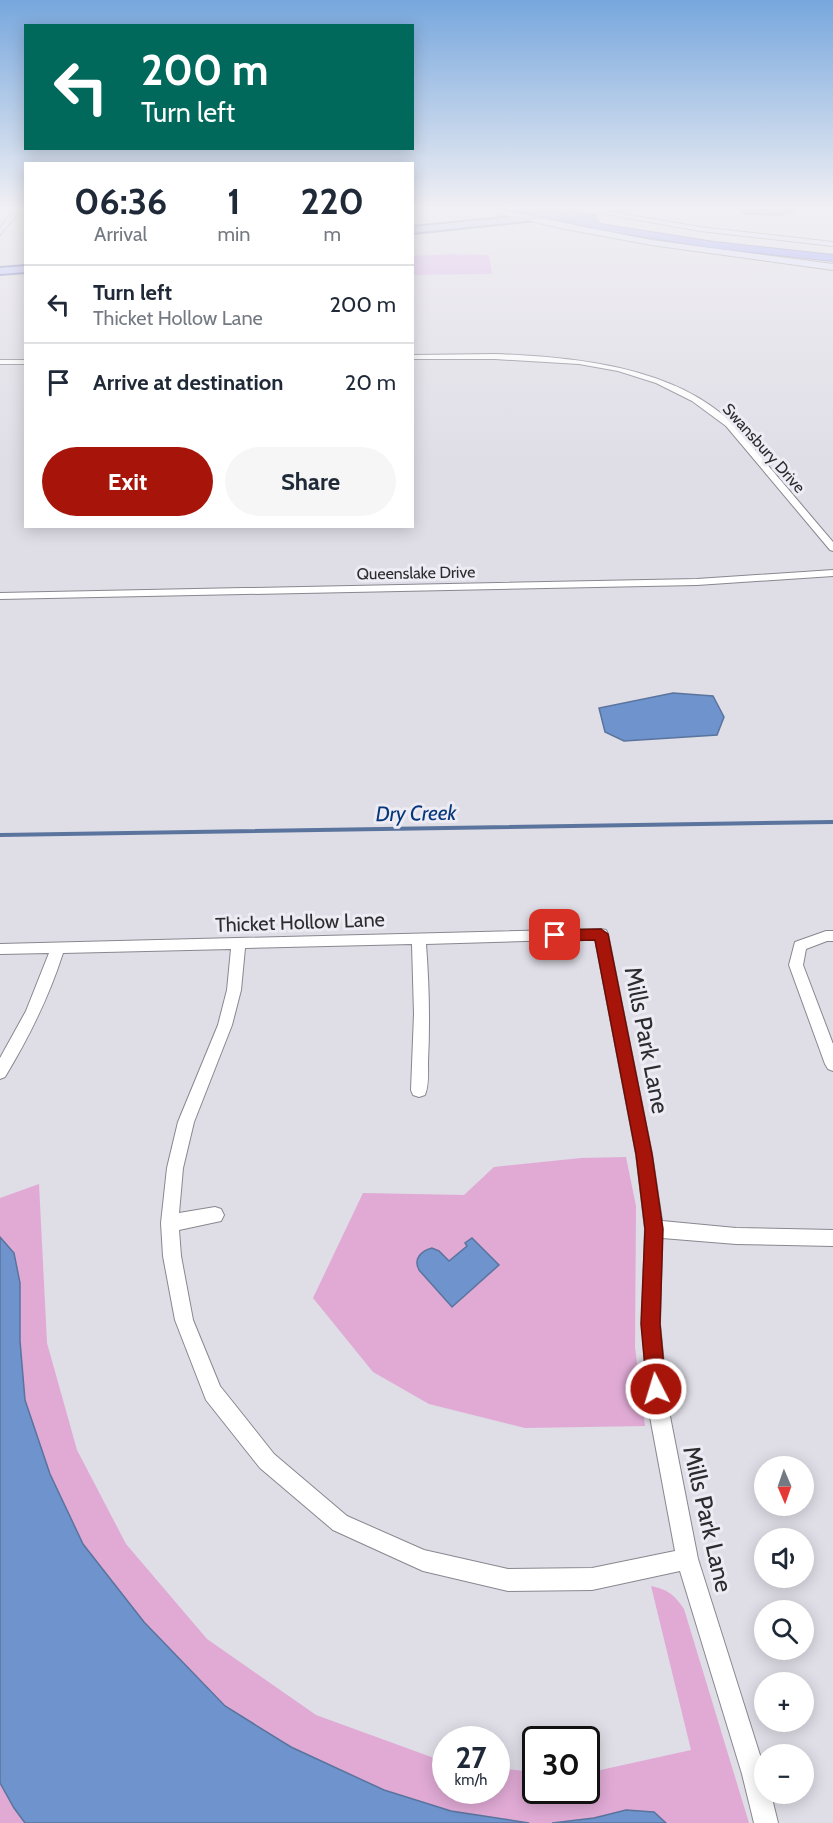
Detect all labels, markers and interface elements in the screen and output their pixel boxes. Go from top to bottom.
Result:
text: 200 m [141,44,268,96]
icon: left [42,48,120,126]
text: Turn left [141,96,235,129]
text: 06:36 [74,179,167,223]
text: 1 [227,179,241,223]
text: 220 [300,179,364,223]
text: Arrival [94,222,147,246]
text: min [217,222,250,246]
text: m [323,222,341,246]
text: Turn left [93,279,172,306]
icon: left [42,288,75,321]
text: 200 m [330,291,396,318]
text: Thicket Hollow Lane [93,306,263,330]
icon: arrive [42,366,75,399]
text: Arrive at destination [93,369,283,396]
text: 20 m [345,369,396,396]
street label: Swansbury Drive [719,399,809,497]
button: Exit [42,447,213,516]
button: Share [225,447,396,516]
street label: Queenslake Drive [357,562,475,584]
water label: Dry Creek [375,800,458,826]
street label: Thicket Hollow Lane [215,907,385,937]
pin [529,909,580,960]
icon: arrive [538,918,571,951]
street label: Mills Park Lane [619,964,675,1116]
position arrow [624,1357,688,1421]
street label: Mills Park Lane [677,1443,739,1595]
north arrow [754,1456,814,1516]
map controls [754,1456,814,1804]
button: sound [754,1528,814,1588]
button: search [754,1600,814,1660]
button: + [754,1672,814,1732]
speed limit sign: 30 [522,1726,600,1804]
text: 27 [455,1739,487,1776]
button: − [754,1744,814,1804]
text: km/h [455,1771,487,1789]

